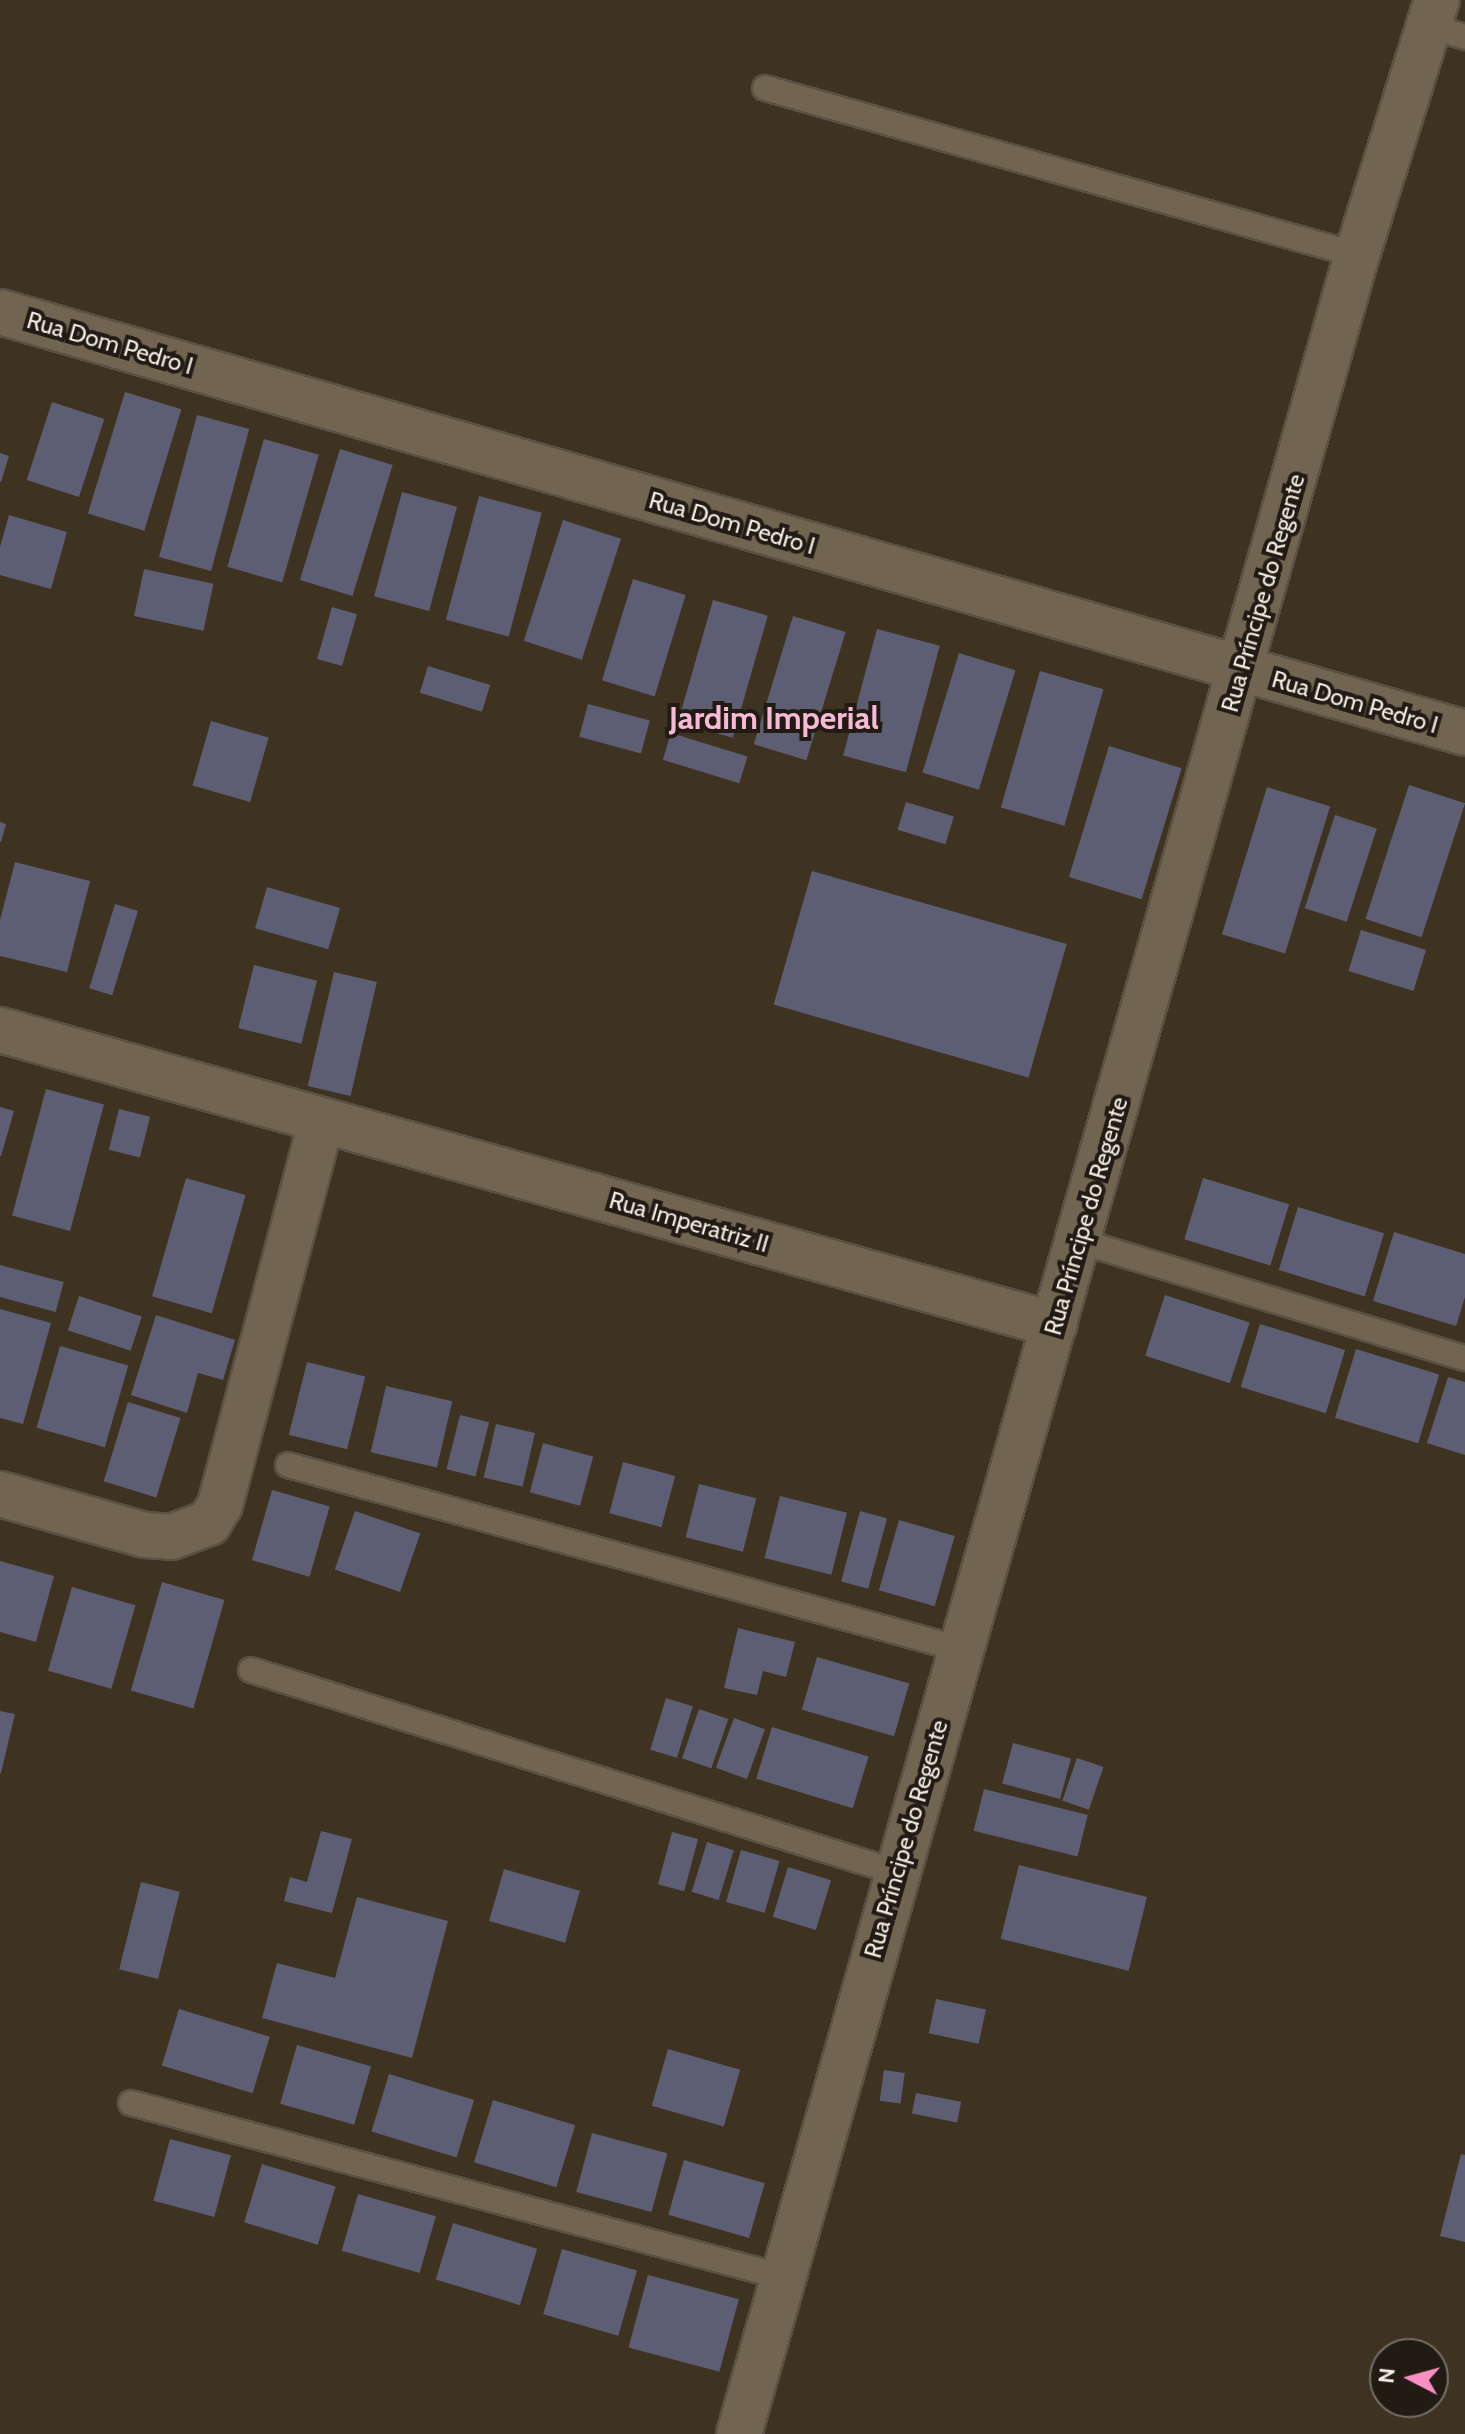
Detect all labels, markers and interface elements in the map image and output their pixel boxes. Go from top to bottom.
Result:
street label: Rua Dom Pedro I [24,306,196,380]
street label: Rua Príncipe do Regente [1215,471,1311,715]
street label: Rua Dom Pedro I [646,486,818,560]
street label: Rua Dom Pedro I [1269,665,1441,739]
district label: Jardim Imperial [669,699,879,737]
street label: Rua Príncipe do Regente [1038,1094,1134,1338]
street label: Rua Imperatriz II [606,1185,772,1259]
street label: Rua Príncipe do Regente [858,1717,954,1961]
north arrow [1369,2338,1449,2418]
text: N [1372,2366,1401,2385]

